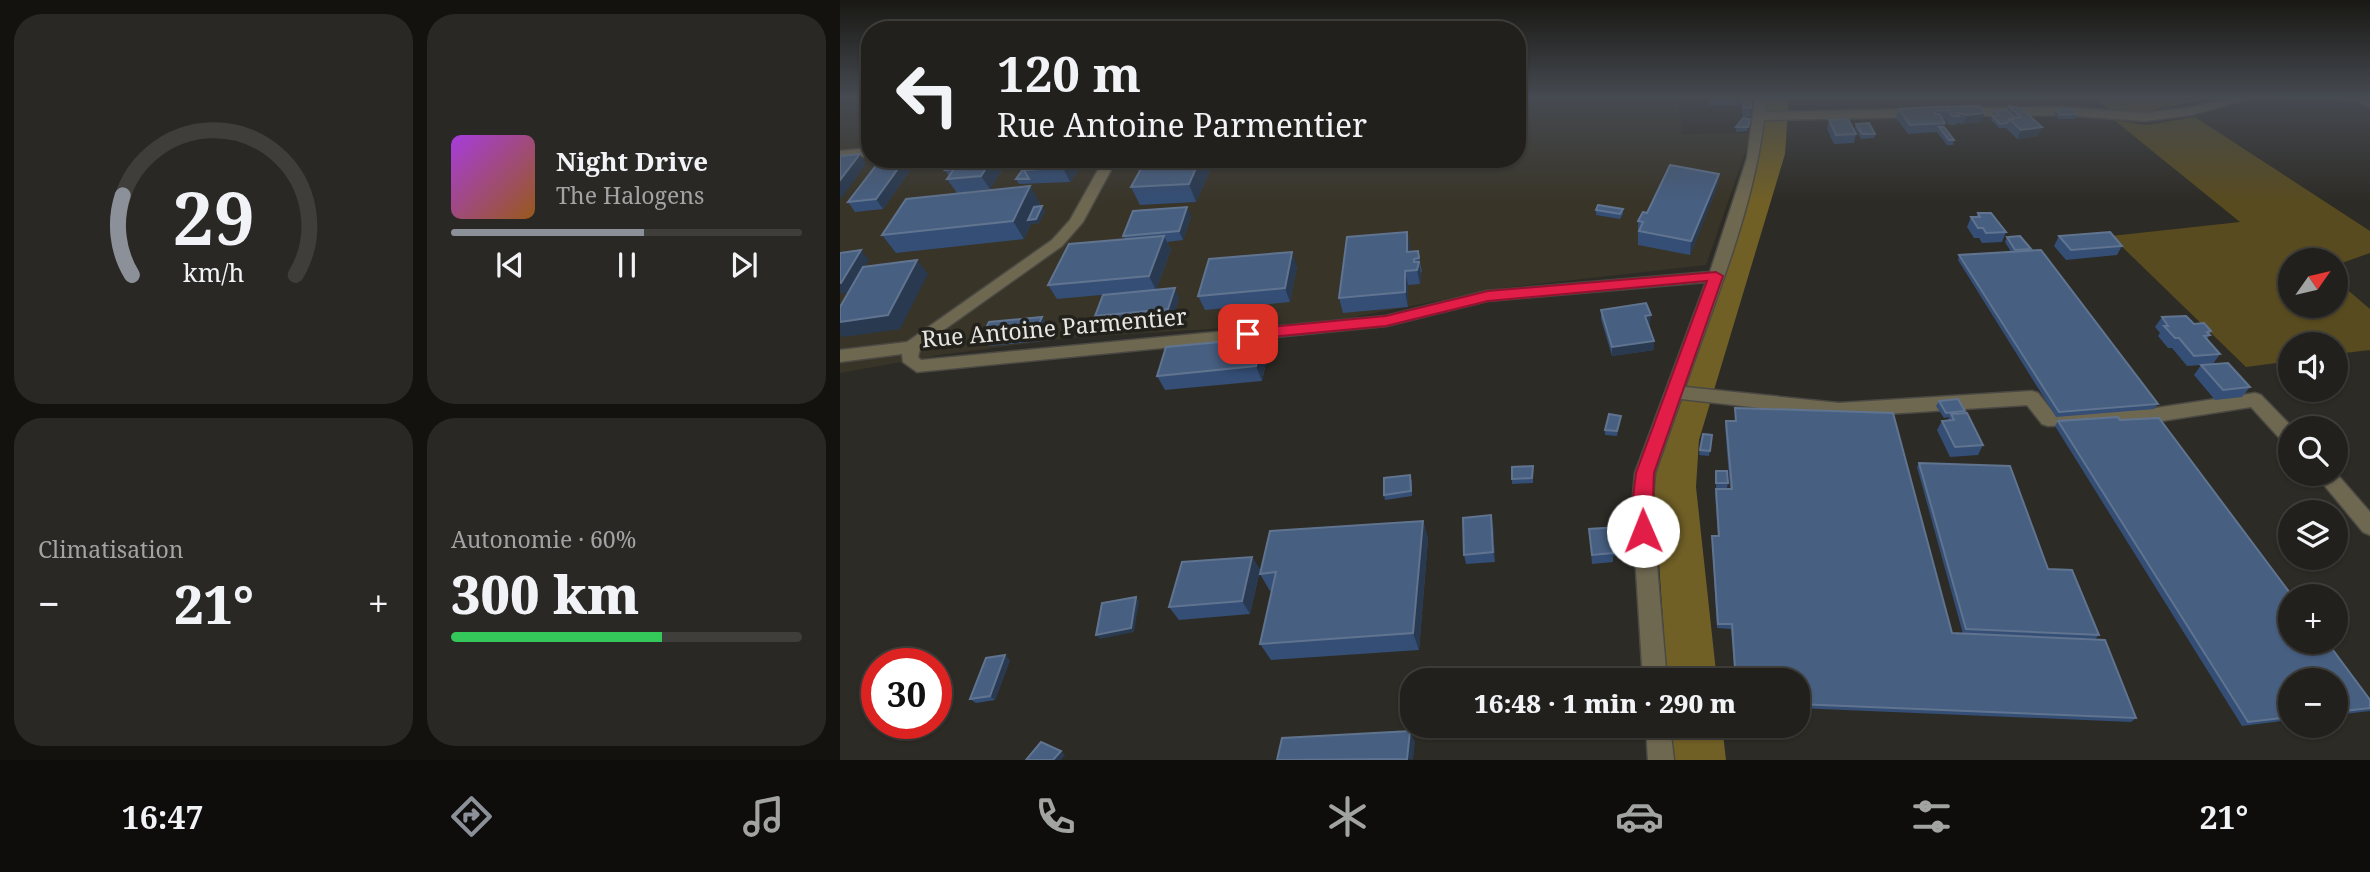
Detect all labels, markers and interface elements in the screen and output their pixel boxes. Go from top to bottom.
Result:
text: 120 m [997,40,1141,106]
icon: left [882,49,973,140]
text: Rue Antoine Parmentier [997,103,1367,146]
text: Night Drive [556,143,708,179]
text: 29 [172,168,255,267]
text: The Halogens [556,179,704,211]
icon: previous [491,246,529,284]
icon: pause [608,246,646,284]
icon: next [725,246,763,284]
north arrow [2278,248,2348,318]
map controls [2278,248,2348,738]
text: km/h [183,255,244,289]
street label: Rue Antoine Parmentier [920,299,1188,355]
pin [1218,304,1278,364]
icon: arrive [1229,315,1267,353]
button: sound [2278,332,2348,402]
button: search [2278,416,2348,486]
position arrow [1606,494,1680,568]
button: layers [2278,500,2348,570]
text: Autonomie · 60% [451,523,636,555]
text: Climatisation [38,533,184,565]
text: 300 km [451,558,639,629]
text: 21° [174,568,254,639]
text: − [38,577,60,629]
text: + [368,577,389,629]
button: + [2278,584,2348,654]
speed limit sign: 30 [861,648,952,739]
button: − [2278,668,2348,738]
text: 16:48 · 1 min · 290 m [1474,685,1736,721]
icon: directions [447,792,496,841]
icon: music [739,792,788,841]
icon: phone [1031,792,1080,841]
icon: climate [1323,792,1372,841]
icon: car [1615,792,1664,841]
icon: filters [1907,792,1956,841]
text: 16:47 [122,795,204,838]
text: 21° [2199,795,2248,838]

